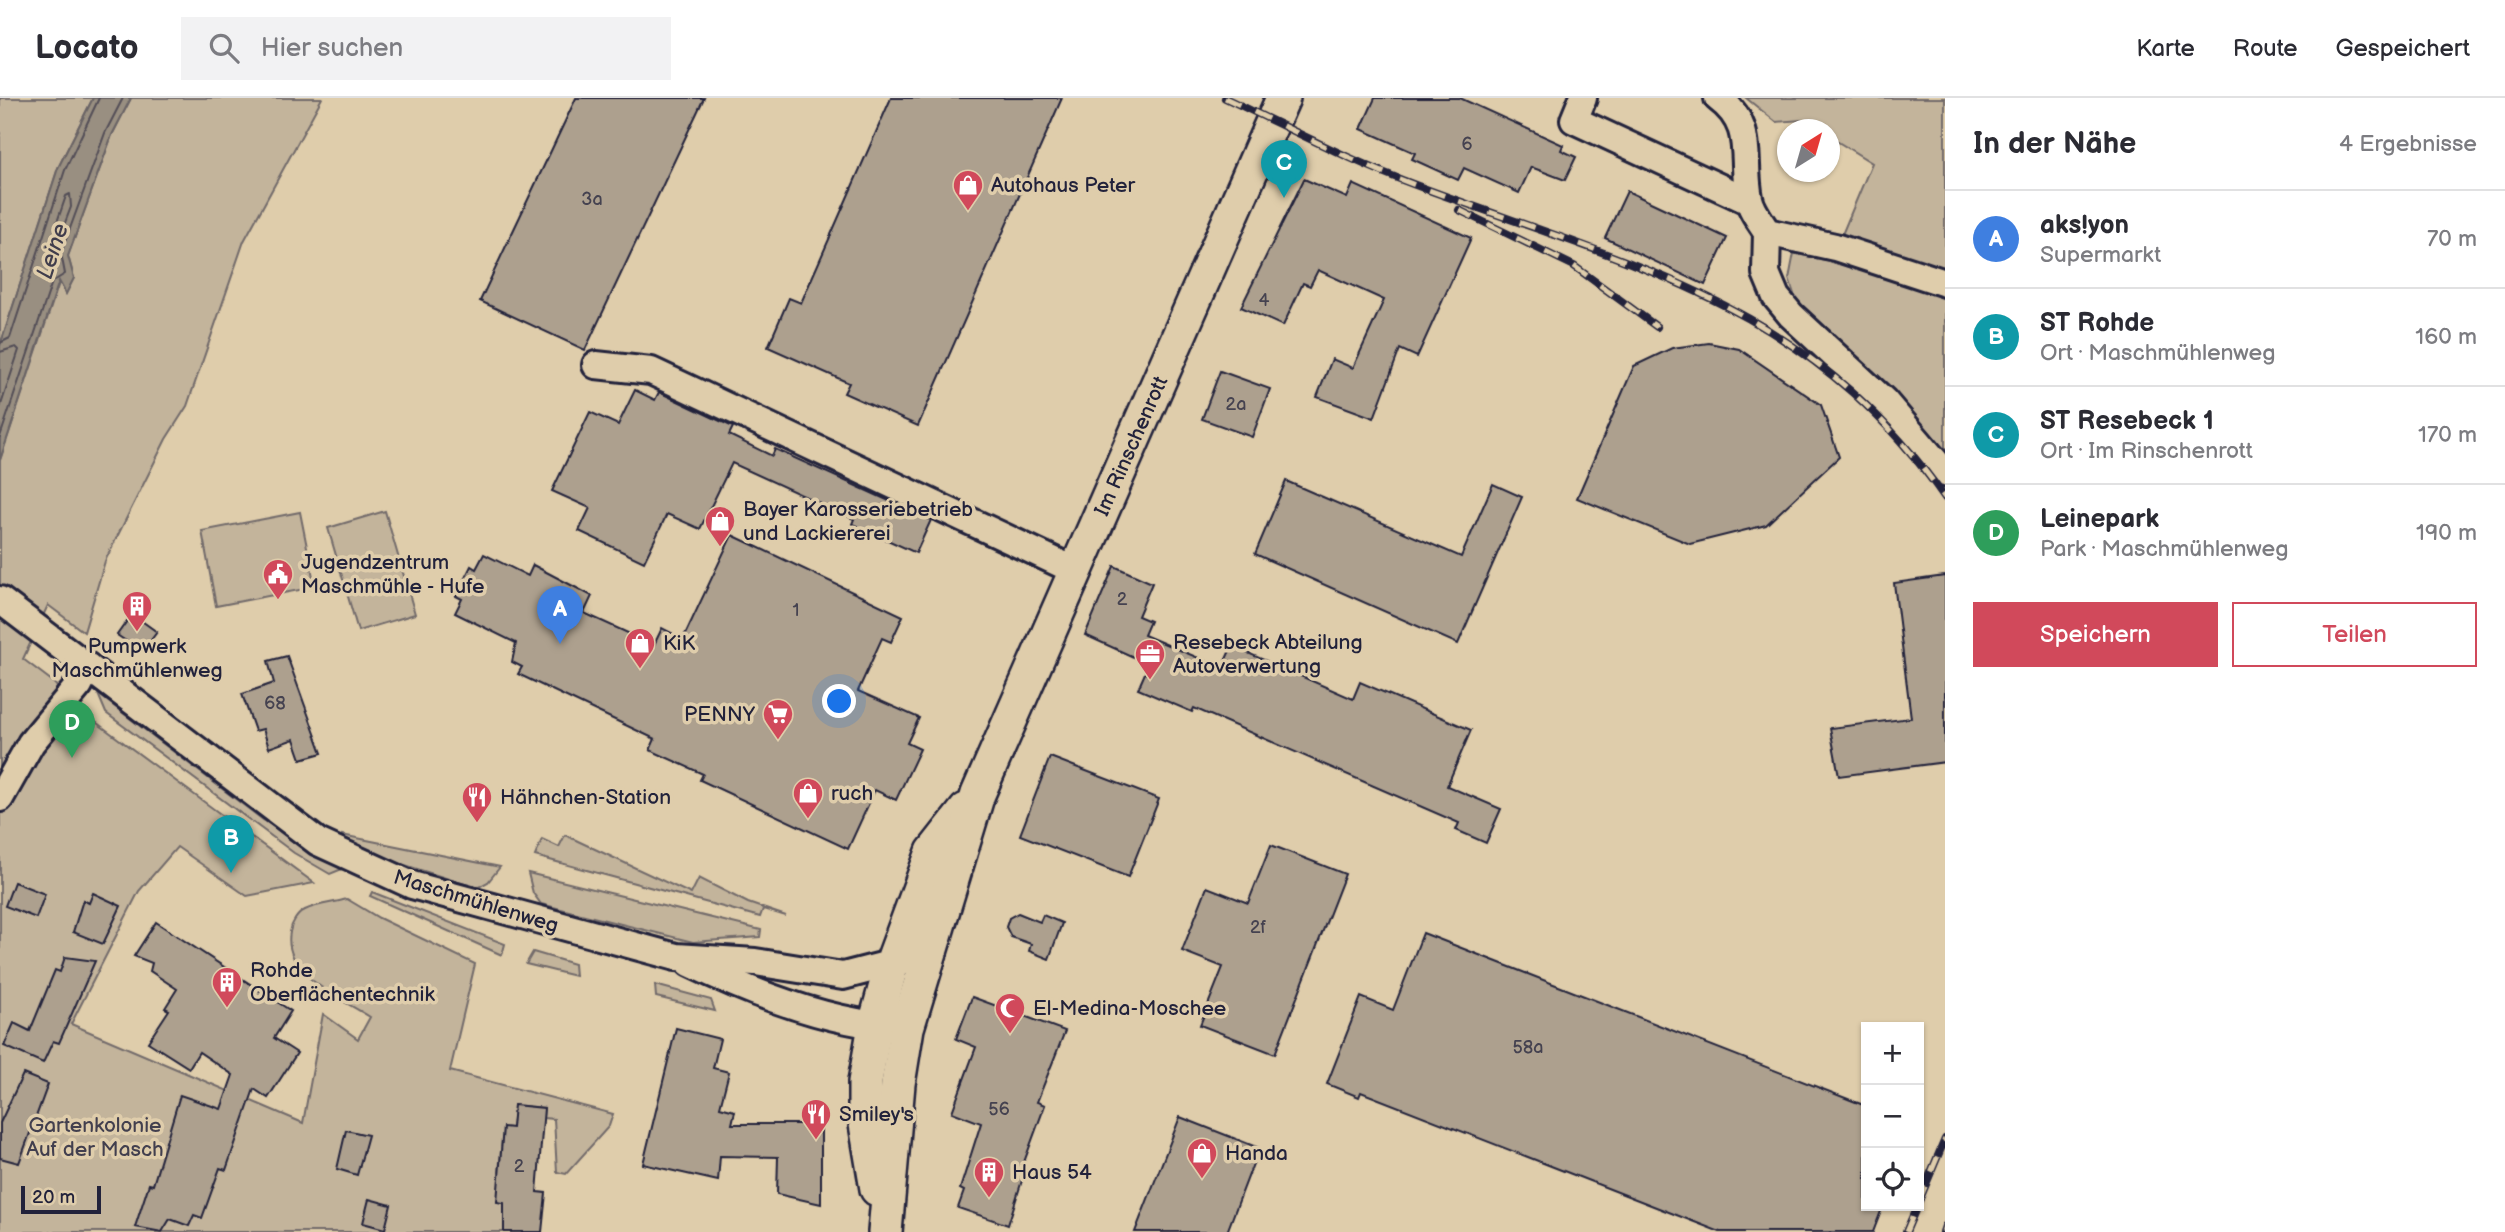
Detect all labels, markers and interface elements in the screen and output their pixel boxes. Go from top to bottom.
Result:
search box [181,17,671,80]
text: Locato [35,28,139,68]
icon: search [205,29,243,67]
text: Hier suchen [261,33,403,64]
text: Karte [2136,34,2195,63]
text: Route [2233,34,2298,63]
text: Gespeichert [2336,34,2470,63]
north arrow [1777,119,1840,182]
text: In der Nähe [1973,126,2136,162]
text: 4 Ergebnisse [2339,130,2477,158]
house number: 6 [1462,134,1473,155]
pin: C [1261,140,1307,198]
shop icon: Autohaus Peter [951,168,985,212]
place label: Autohaus Peter [991,173,1135,198]
house number: 3a [581,189,603,210]
text: aks!yon [2040,210,2129,241]
water label: Leine [31,220,75,283]
text: A [1989,225,2003,253]
text: 70 m [2427,225,2477,253]
text: Supermarkt [2040,241,2161,269]
house number: 4 [1259,290,1270,311]
text: ST Rohde [2040,308,2154,339]
text: B [1988,323,2004,351]
text: 160 m [2415,323,2477,351]
text: Ort · Maschmühlenweg [2040,339,2276,367]
street label: Im Rinschenrott [1089,372,1174,520]
house number: 2a [1226,394,1246,415]
text: ST Resebeck 1 [2040,406,2214,437]
text: C [1988,421,2004,449]
text: 170 m [2418,421,2477,449]
text: Ort · Im Rinschenrott [2040,437,2253,465]
place label: Bayer Karosseriebetrieb und Lackiererei [743,497,973,546]
shop icon: Bayer Karosseriebetrieb und Lackiererei [703,504,737,548]
text: Leinepark [2040,504,2159,535]
text: D [1988,519,2004,547]
text: 190 m [2416,519,2477,547]
text: Park · Maschmühlenweg [2040,535,2289,563]
place label: Jugendzentrum Maschmühle - Hufe [301,550,484,599]
public building icon: Jugendzentrum Maschmühle - Hufe [261,557,295,601]
pin: A [537,586,583,644]
building icon: Pumpwerk Maschmühlenweg [120,589,154,633]
house number: 2 [1117,589,1128,610]
house number: 1 [793,600,799,621]
button: Speichern [1973,602,2218,667]
button: Teilen [2232,602,2477,667]
shop icon: KiK [623,626,657,670]
place label: Resebeck Abteilung Autoverwertung [1173,630,1363,679]
place label: KiK [663,631,695,656]
place label: Pumpwerk Maschmühlenweg [51,634,223,683]
office icon: Resebeck Abteilung Autoverwertung [1133,637,1167,681]
your location [822,684,856,718]
house number: 68 [264,693,286,714]
supermarket icon: PENNY [761,697,795,741]
pin: D [49,700,95,758]
place label: PENNY [684,702,756,727]
shop icon: ruch [791,776,825,820]
restaurant icon: Hähnchen-Station [460,780,494,824]
place label: ruch [831,781,873,806]
place label: Hähnchen-Station [500,785,671,810]
pin: B [208,815,254,873]
street label: Maschmühlenweg [390,865,561,938]
house number: 2f [1250,917,1267,938]
place label: Rohde Oberflächentechnik [250,958,436,1007]
building icon: Rohde Oberflächentechnik [210,965,244,1009]
mosque icon: El-Medina-Moschee [993,991,1027,1035]
place label: El-Medina-Moschee [1033,996,1226,1021]
map controls [1861,1022,1924,1211]
button: + [1861,1022,1924,1085]
house number: 58a [1513,1037,1544,1058]
button: − [1861,1085,1924,1148]
restaurant icon: Smiley's [799,1097,833,1141]
house number: 56 [988,1099,1010,1120]
place label: Smiley's [839,1102,914,1127]
park label: Gartenkolonie Auf der Masch [26,1113,164,1162]
shop icon: Handa [1185,1136,1219,1180]
place label: Handa [1225,1141,1288,1166]
button: locate [1861,1148,1924,1211]
building icon: Haus 54 [972,1155,1006,1199]
house number: 2 [514,1156,525,1177]
place label: Haus 54 [1012,1160,1092,1185]
scale bar [21,1183,102,1215]
text: 20 m [32,1186,75,1209]

